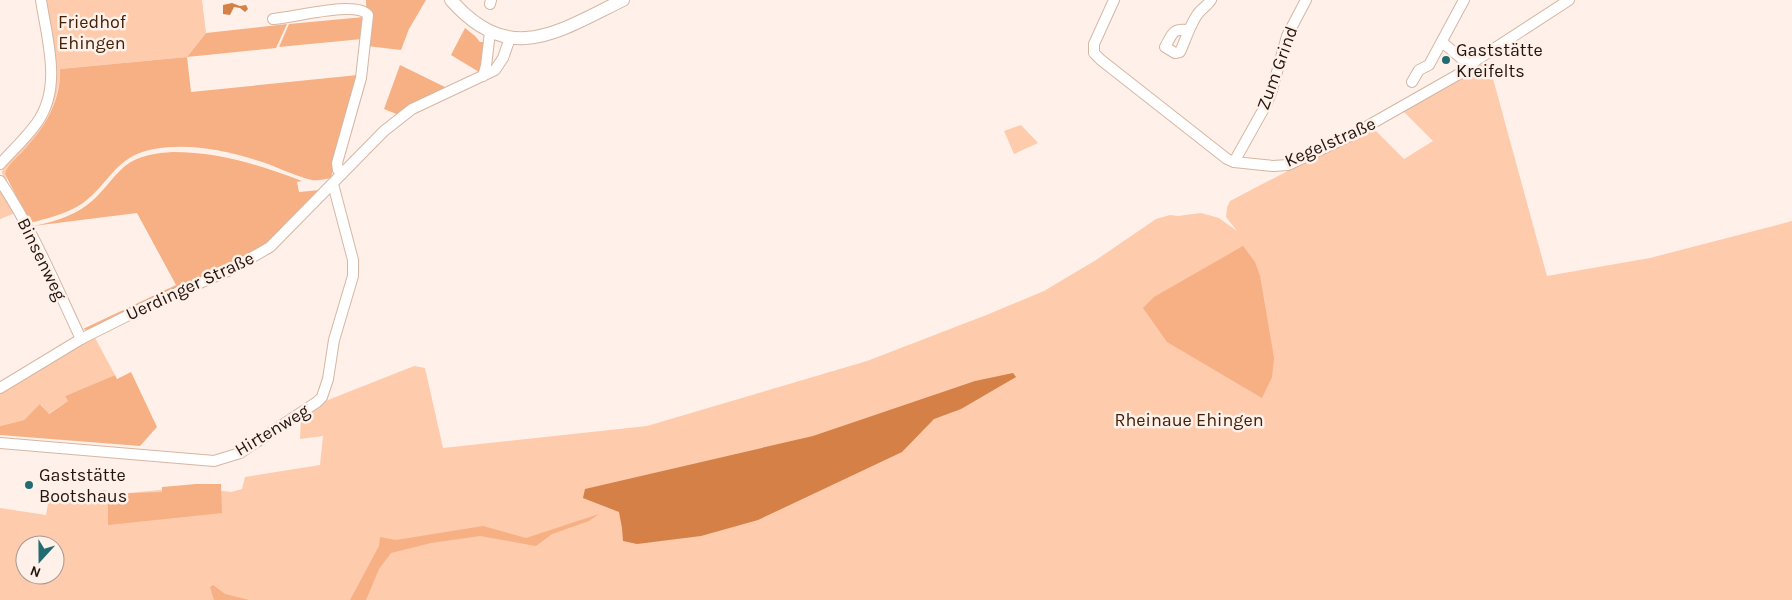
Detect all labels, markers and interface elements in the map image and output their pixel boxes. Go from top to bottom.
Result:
park label: Friedhof Ehingen [58,11,127,54]
street label: Zum Grind [1252,23,1302,113]
place label: Gaststätte Kreifelts [1456,39,1543,82]
marker: Gaststätte Kreifelts [1440,54,1452,66]
street label: Kegelstraße [1281,112,1379,172]
street label: Binsenweg [13,214,71,304]
street label: Uerdinger Straße [122,247,258,325]
street label: Hirtenweg [231,399,313,461]
park label: Rheinaue Ehingen [1114,409,1264,431]
place label: Gaststätte Bootshaus [39,464,127,507]
marker: Gaststätte Bootshaus [23,479,35,491]
north arrow [15,535,65,585]
text: N [28,562,43,581]

